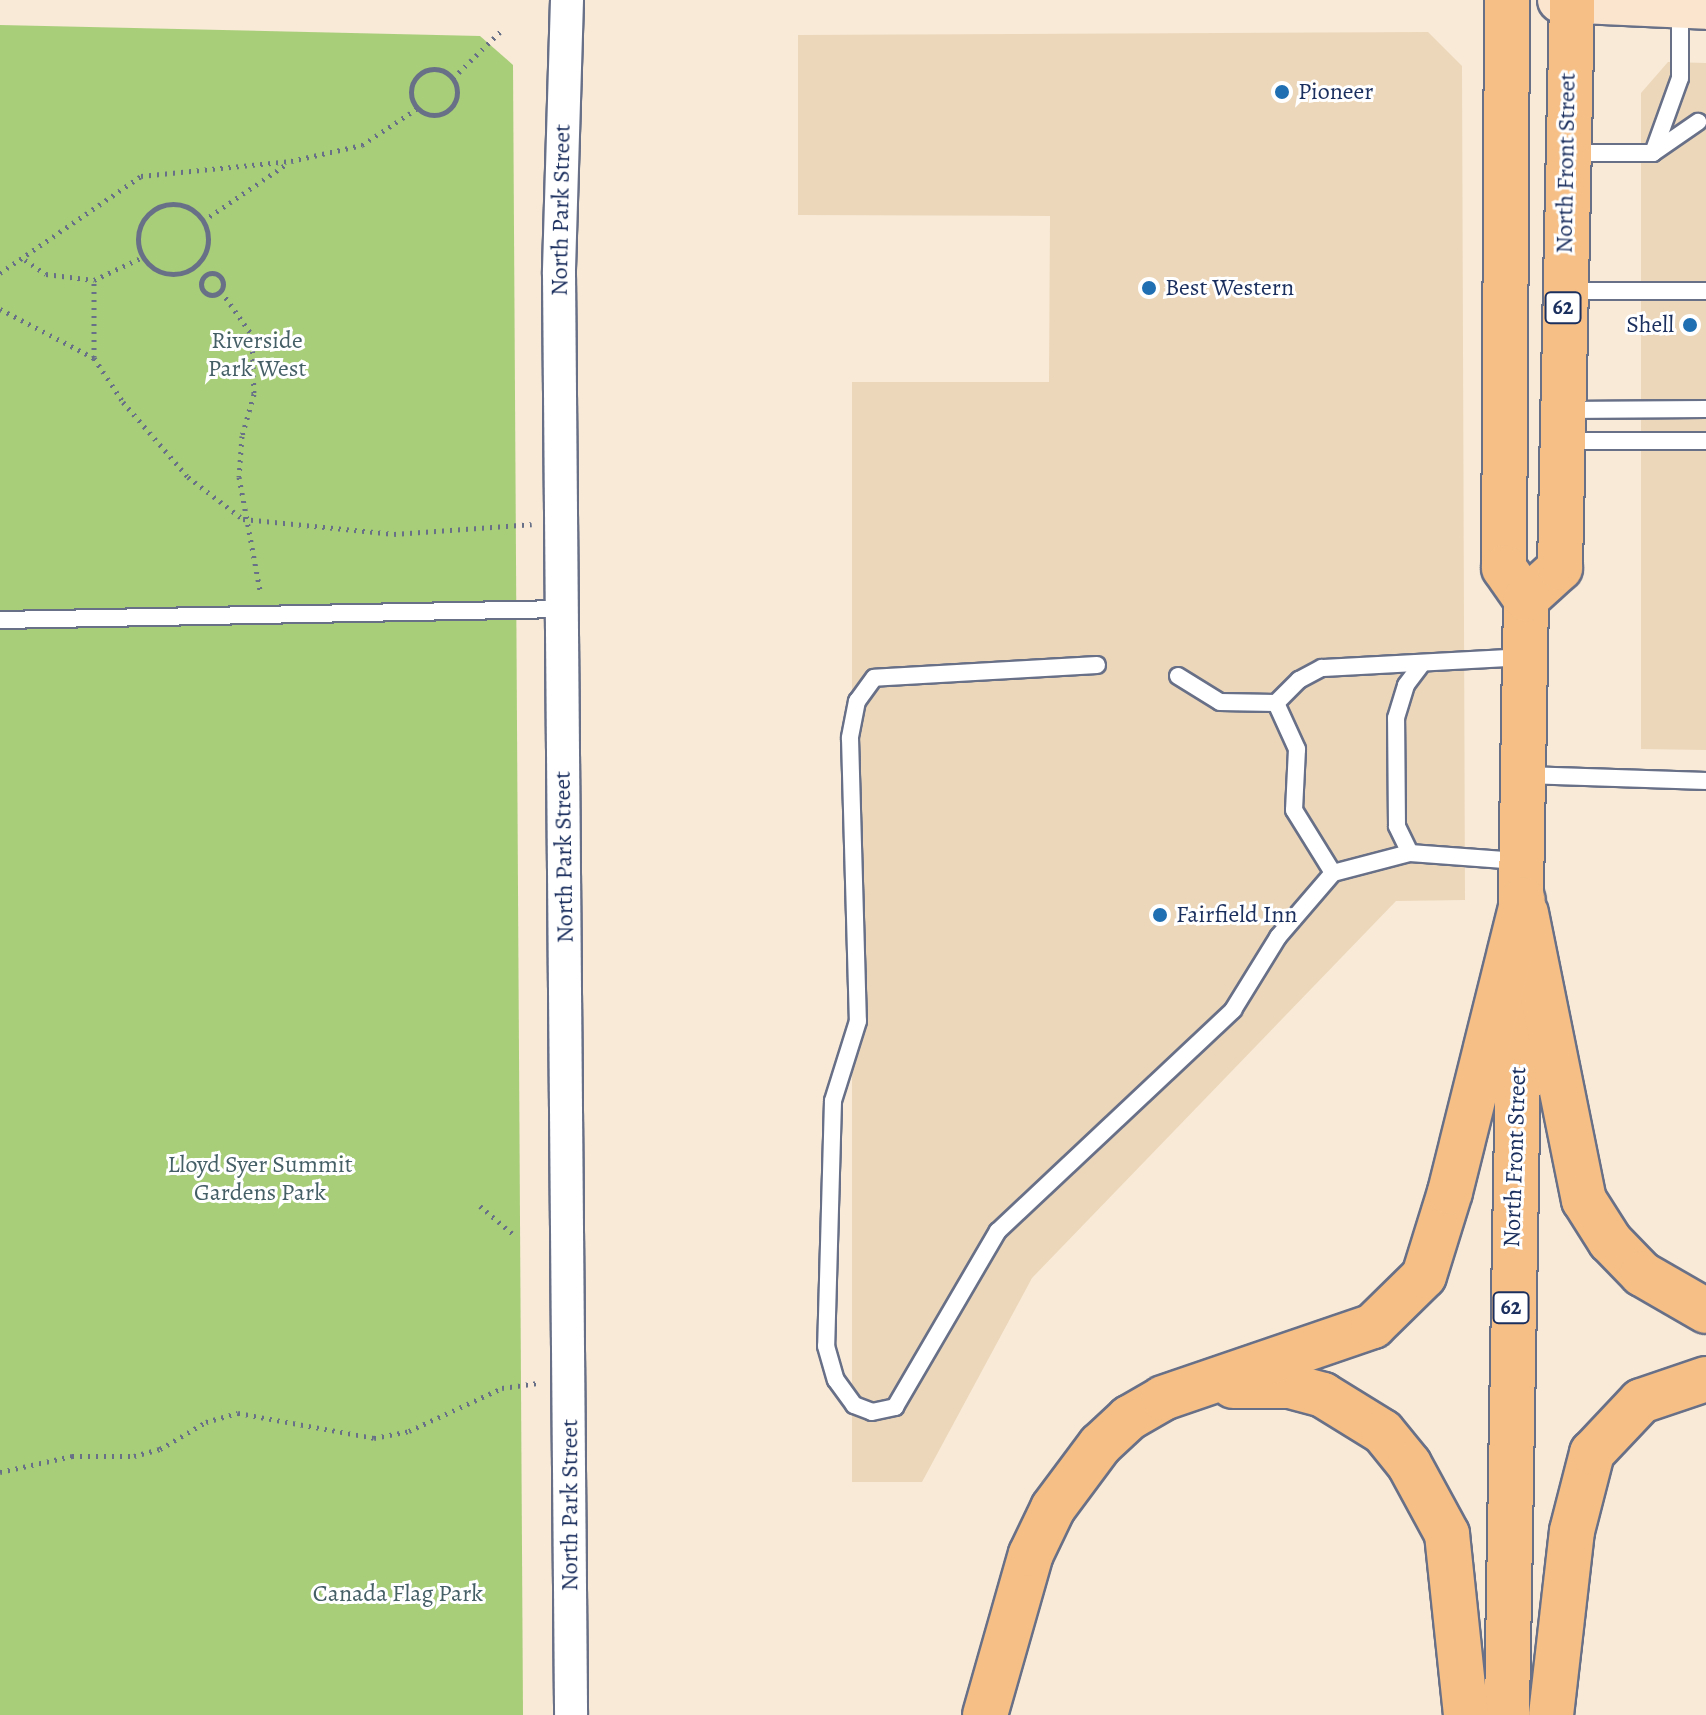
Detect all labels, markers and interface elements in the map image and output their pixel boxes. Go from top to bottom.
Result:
street label: North Front Street [1550,72,1582,254]
place label: Pioneer [1298,78,1374,106]
marker: Pioneer [1273,83,1291,101]
street label: North Park Street [545,124,577,296]
place label: Best Western [1165,274,1294,302]
marker: Best Western [1140,279,1158,297]
road number: 62 [1543,290,1583,326]
place label: Shell [1626,311,1674,339]
marker: Shell [1681,316,1699,334]
park label: Riverside Park West [208,327,306,383]
street label: North Park Street [548,771,580,943]
place label: Fairfield Inn [1176,901,1297,929]
marker: Fairfield Inn [1151,906,1169,924]
street label: North Front Street [1497,1066,1533,1248]
park label: Lloyd Syer Summit Gardens Park [167,1151,353,1207]
road number: 62 [1491,1290,1531,1326]
street label: North Park Street [556,1419,584,1591]
park label: Canada Flag Park [313,1580,483,1608]

